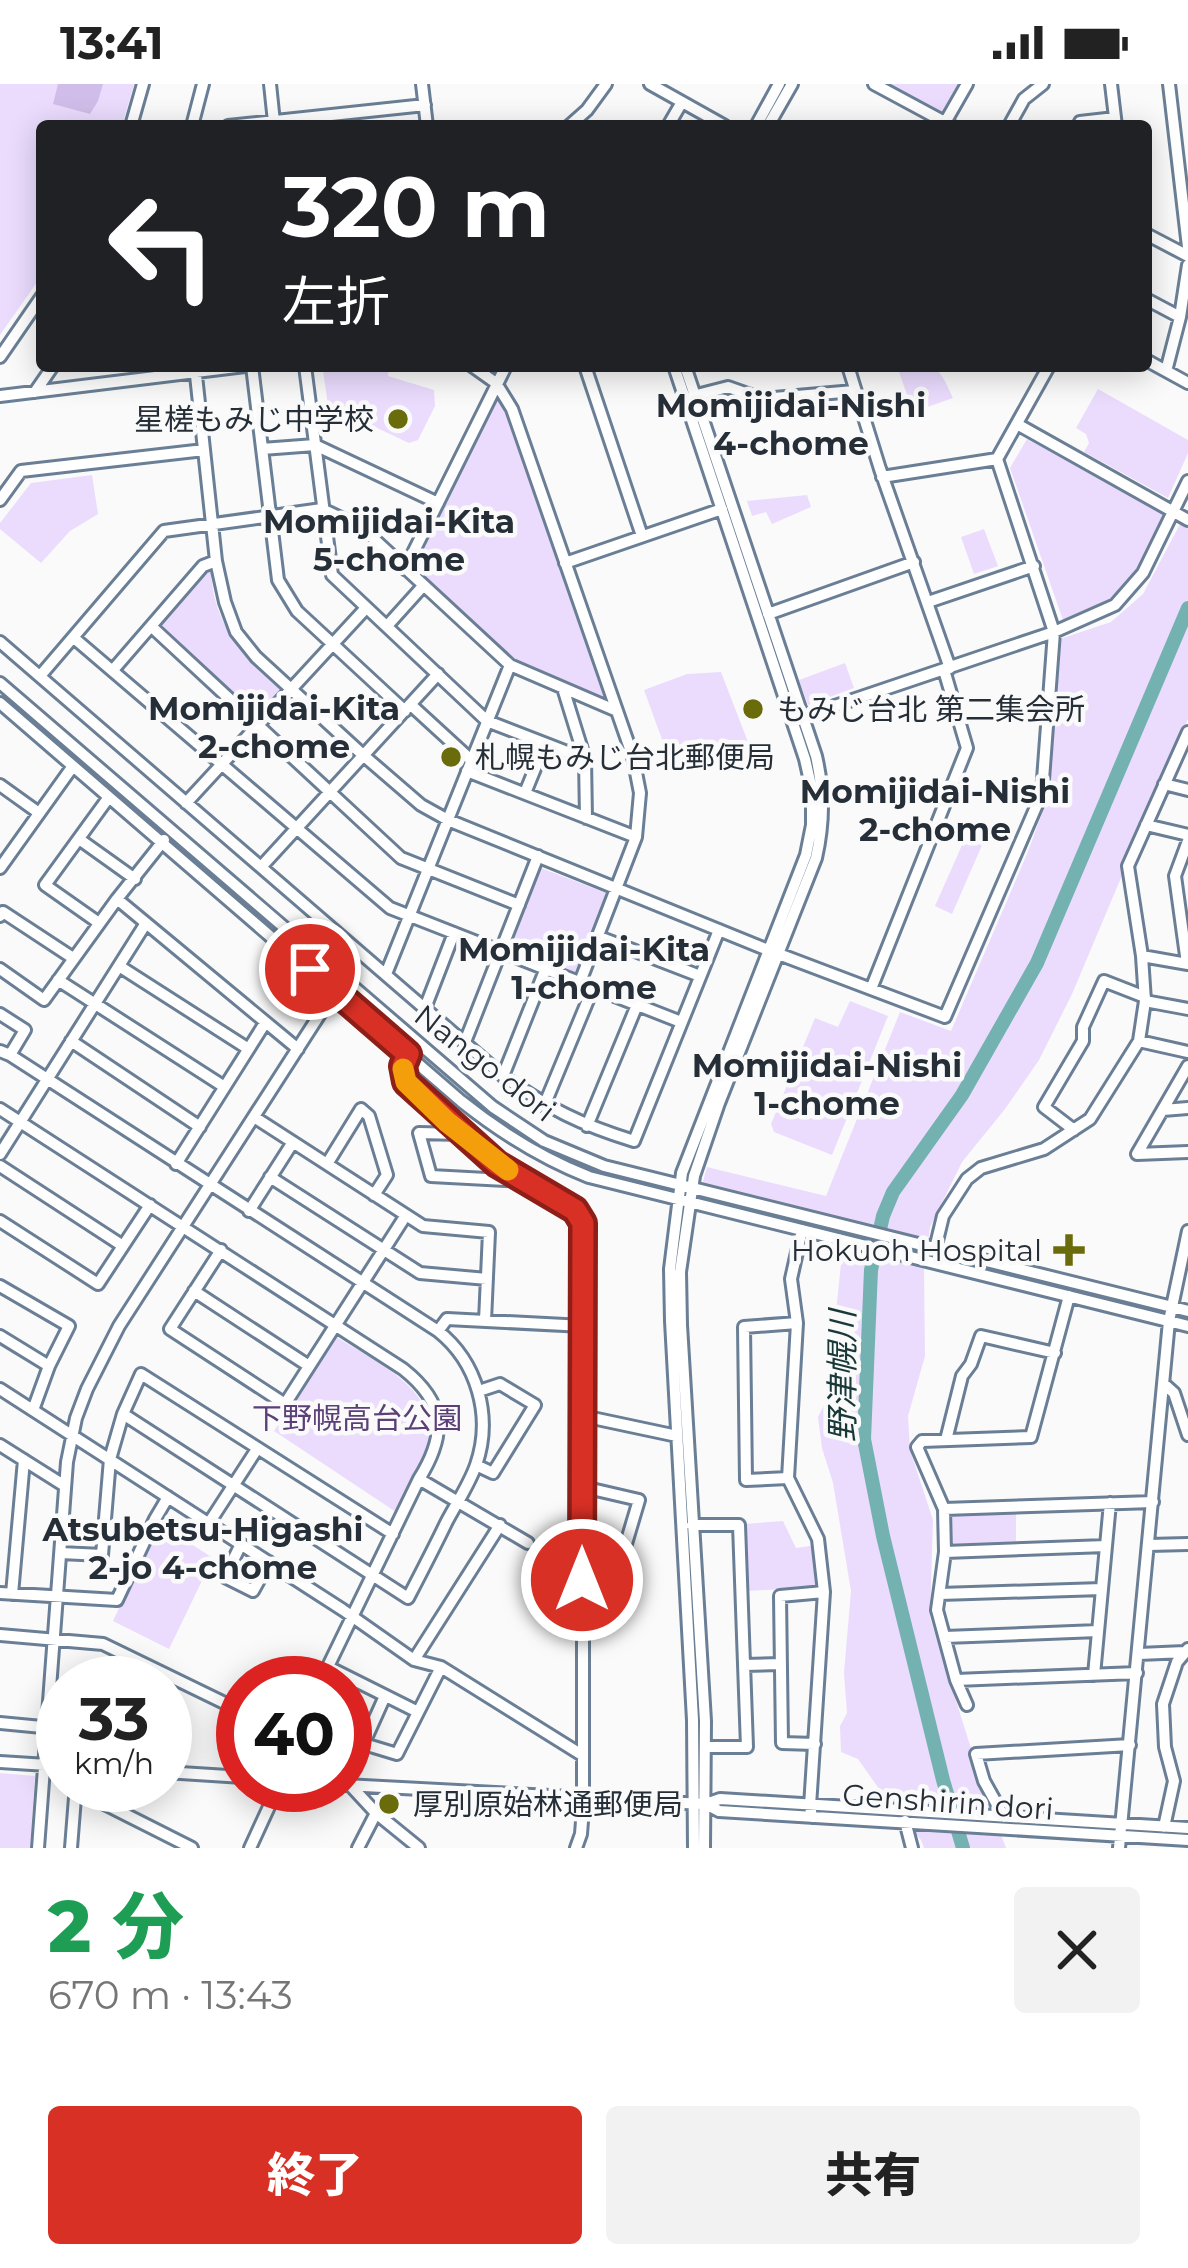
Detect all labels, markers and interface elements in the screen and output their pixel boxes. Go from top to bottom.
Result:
text: 13:41 [60,15,164,70]
text: 320 m [282,156,550,258]
icon: left [84,168,240,324]
text: 左折 [282,269,390,335]
district label: Momijidai-Nishi 4-chome [656,385,926,463]
place label: 星槎もみじ中学校 [134,401,374,438]
marker: 星槎もみじ中学校 [385,406,411,432]
district label: Momijidai-Kita 5-chome [263,501,515,579]
district label: Momijidai-Kita 2-chome [148,688,400,766]
place label: もみじ台北 第二集会所 [777,691,1085,728]
marker: もみじ台北 第二集会所 [740,696,766,722]
place label: 札幌もみじ台北郵便局 [475,739,775,776]
marker: 札幌もみじ台北郵便局 [438,744,464,770]
district label: Momijidai-Nishi 2-chome [800,771,1070,849]
pin [259,918,361,1020]
district label: Momijidai-Kita 1-chome [458,929,710,1007]
icon: arrive [277,936,343,1002]
street label: Nango dori [407,997,563,1129]
district label: Momijidai-Nishi 1-chome [692,1045,962,1123]
place label: Hokuoh Hospital [791,1232,1042,1269]
marker: Hokuoh Hospital [1053,1234,1085,1266]
water label: 野津幌川 [822,1307,862,1442]
park label: 下野幌高台公園 [252,1400,462,1437]
district label: Atsubetsu-Higashi 2-jo 4-chome [42,1509,363,1587]
position arrow [519,1517,645,1643]
speed limit sign: 40 [216,1656,372,1812]
text: 33 [79,1682,149,1755]
text: km/h [74,1745,154,1782]
street label: Genshirin dori [841,1776,1055,1828]
place label: 厚別原始林通郵便局 [413,1786,683,1823]
marker: 厚別原始林通郵便局 [376,1791,402,1817]
text: 2 分 [48,1882,184,1970]
button: close [1014,1887,1140,2013]
text: 670 m · 13:43 [48,1971,293,2019]
button: 終了 [48,2106,582,2244]
button: 共有 [606,2106,1140,2244]

